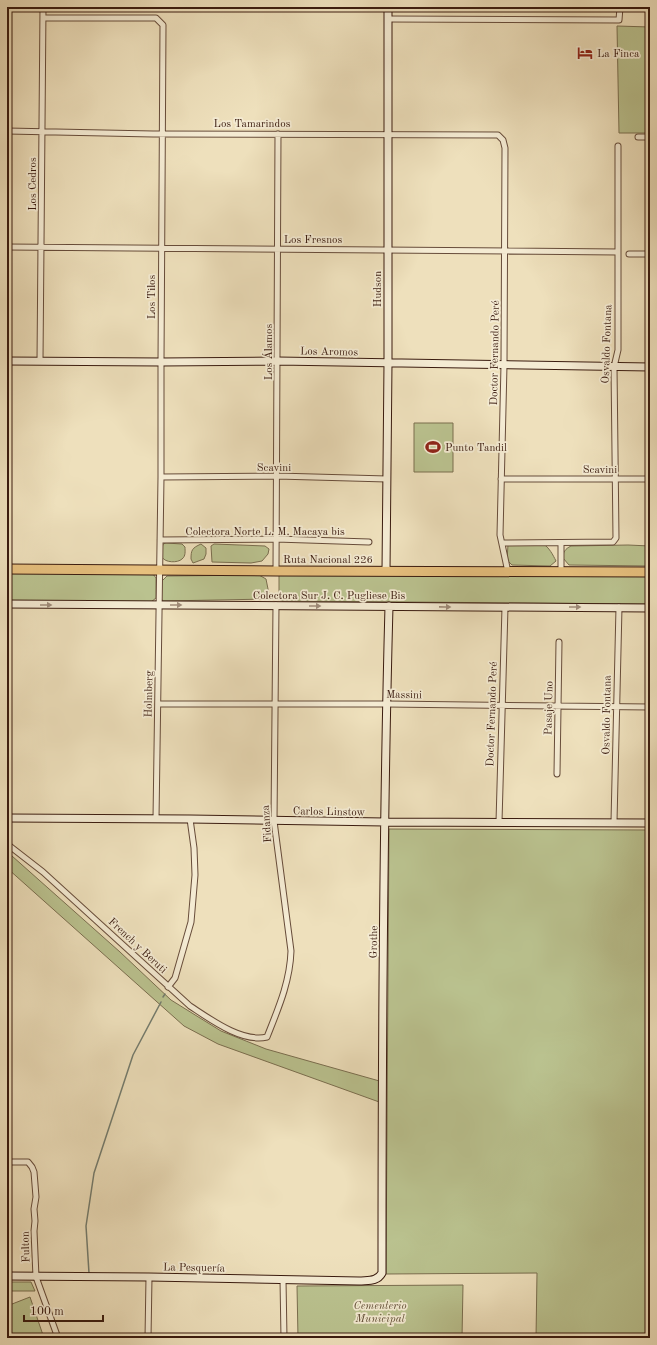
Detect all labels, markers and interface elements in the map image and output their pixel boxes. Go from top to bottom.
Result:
hotel icon: La Finca [576,44,594,62]
place label: La Finca [597,49,640,60]
street label: Los Tamarindos [214,119,291,130]
street label: Los Cedros [28,157,39,211]
street label: Los Fresnos [284,235,343,246]
street label: Hudson [373,271,384,307]
street label: Los Tilos [147,274,158,319]
street label: Doctor Fernando Peré [489,300,502,406]
street label: Osvaldo Fontana [601,304,614,384]
street label: Los Álamos [262,324,275,380]
street label: Los Aromos [300,346,358,359]
sports icon: Punto Tandil [424,438,442,456]
place label: Punto Tandil [445,443,507,454]
street label: Scavini [257,463,291,474]
street label: Scavini [583,465,617,476]
street label: Colectora Norte L. M. Macaya bis [185,527,345,538]
street label: Ruta Nacional 226 [283,555,373,566]
street label: Colectora Sur J. C. Pugliese Bis [253,591,405,602]
one-way arrow [40,602,53,608]
one-way arrow [170,602,183,608]
one-way arrow [309,602,321,609]
one-way arrow [439,603,451,610]
one-way arrow [569,604,582,610]
street label: Doctor Fernando Peré [485,661,500,767]
street label: Holmberg [144,670,155,718]
street label: Osvaldo Fontana [601,675,614,755]
street label: Pasaje Uno [544,681,555,735]
street label: Massini [386,690,422,701]
street label: Fidanza [261,804,274,843]
street label: Carlos Linstow [293,806,366,819]
street label: French y Beruti [106,916,168,976]
street label: Grothe [369,926,380,959]
street label: Fulton [20,1231,33,1263]
street label: La Pesquería [163,1262,226,1275]
scale bar [24,1297,103,1323]
park label: Cementerio Municipal [353,1301,407,1325]
text: 100 m [30,1306,64,1318]

